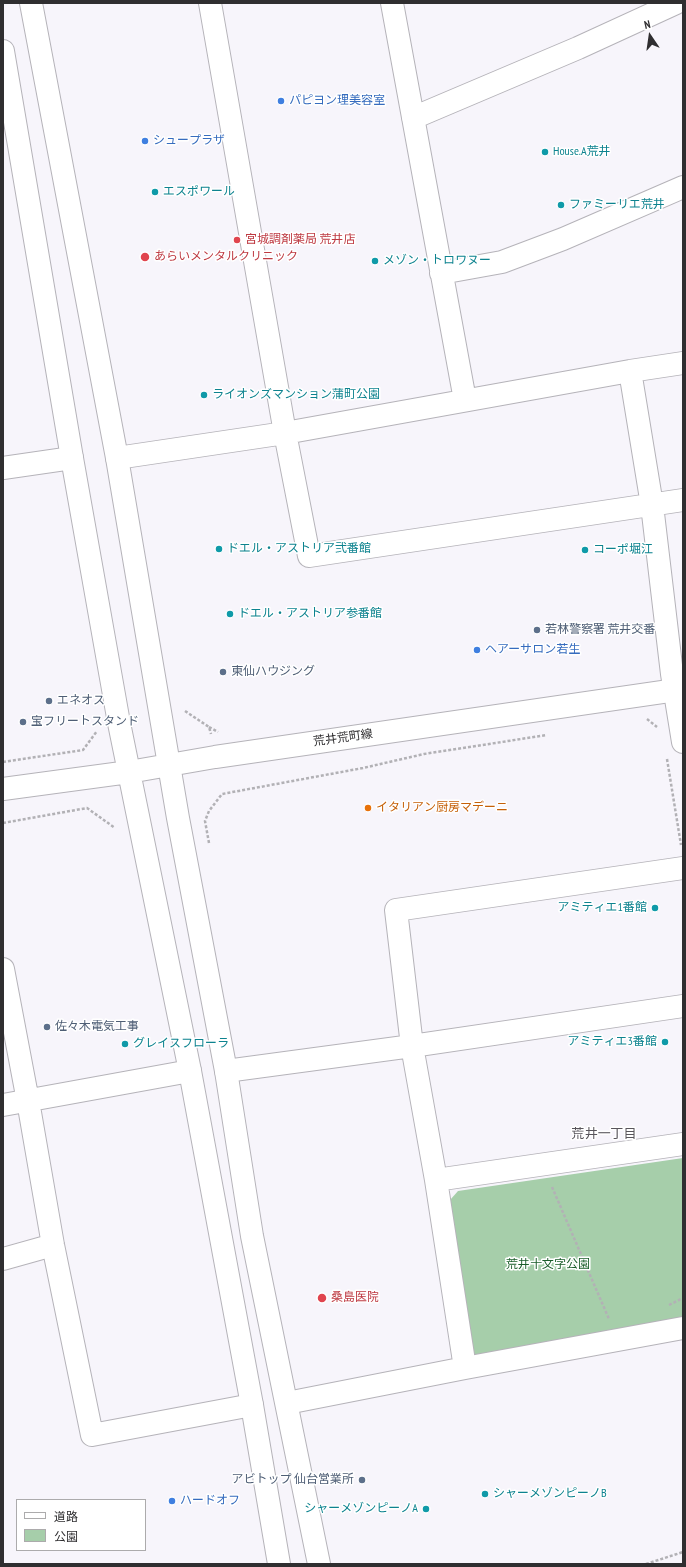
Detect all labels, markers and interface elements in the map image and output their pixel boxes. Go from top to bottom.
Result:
north arrow [630,16,670,56]
text: N [643,17,652,32]
place label: パピヨン理美容室 [289,94,385,108]
marker: パピヨン理美容室 [276,96,286,106]
place label: シュープラザ [153,134,225,148]
marker: シュープラザ [140,136,150,146]
place label: House.A荒井 [553,145,611,159]
marker: House.A荒井 [540,147,550,157]
place label: エスポワール [163,185,235,199]
marker: エスポワール [150,187,160,197]
place label: ファミーリエ荒井 [569,198,665,212]
marker: ファミーリエ荒井 [556,200,566,210]
place label: 宮城調剤薬局 荒井店 [245,233,356,247]
marker: 宮城調剤薬局 荒井店 [232,235,242,245]
place label: あらいメンタルクリニック [154,250,298,264]
marker: あらいメンタルクリニック [139,251,151,263]
place label: メゾン・トロワヌー [383,254,491,268]
marker: メゾン・トロワヌー [370,256,380,266]
place label: ライオンズマンション蒲町公園 [212,388,380,402]
marker: ライオンズマンション蒲町公園 [199,390,209,400]
place label: ドエル・アストリア弐番館 [227,542,371,556]
place label: コーポ堀江 [593,543,653,557]
marker: ドエル・アストリア弐番館 [214,544,224,554]
marker: コーポ堀江 [580,545,590,555]
place label: ドエル・アストリア参番館 [238,607,382,621]
marker: ドエル・アストリア参番館 [225,609,235,619]
place label: 若林警察署 荒井交番 [545,623,656,637]
marker: 若林警察署 荒井交番 [532,625,542,635]
place label: ヘアーサロン若生 [485,643,580,657]
marker: ヘアーサロン若生 [472,645,482,655]
place label: 東仙ハウジング [231,665,315,679]
marker: 東仙ハウジング [218,667,228,677]
place label: エネオス [57,694,105,708]
marker: エネオス [44,696,54,706]
place label: 宝フリートスタンド [31,715,139,729]
marker: 宝フリートスタンド [18,717,28,727]
street label: 荒井荒町線 [312,727,374,749]
place label: イタリアン厨房マデーニ [376,801,508,815]
marker: イタリアン厨房マデーニ [363,803,373,813]
place label: アミティエ1番館 [558,901,647,915]
marker: アミティエ1番館 [650,903,660,913]
place label: 佐々木電気工事 [55,1020,139,1034]
marker: 佐々木電気工事 [42,1022,52,1032]
place label: アミティエ3番館 [568,1035,657,1049]
place label: グレイスフローラ [133,1037,229,1051]
marker: アミティエ3番館 [660,1037,670,1047]
marker: グレイスフローラ [120,1039,130,1049]
district label: 荒井一丁目 [572,1126,636,1142]
park label: 荒井十文字公園 [506,1258,590,1272]
place label: 桑島医院 [331,1291,379,1305]
marker: 桑島医院 [316,1292,328,1304]
place label: アビトップ 仙台営業所 [231,1473,354,1487]
marker: アビトップ 仙台営業所 [357,1475,367,1485]
place label: シャーメゾンピーノB [493,1487,607,1501]
marker: シャーメゾンピーノB [480,1489,490,1499]
place label: ハードオフ [180,1494,240,1508]
marker: ハードオフ [167,1496,177,1506]
legend [16,1499,146,1551]
place label: シャーメゾンピーノA [304,1502,418,1516]
marker: シャーメゾンピーノA [421,1504,431,1514]
text: 道路 [54,1509,78,1524]
text: 公園 [54,1529,78,1544]

